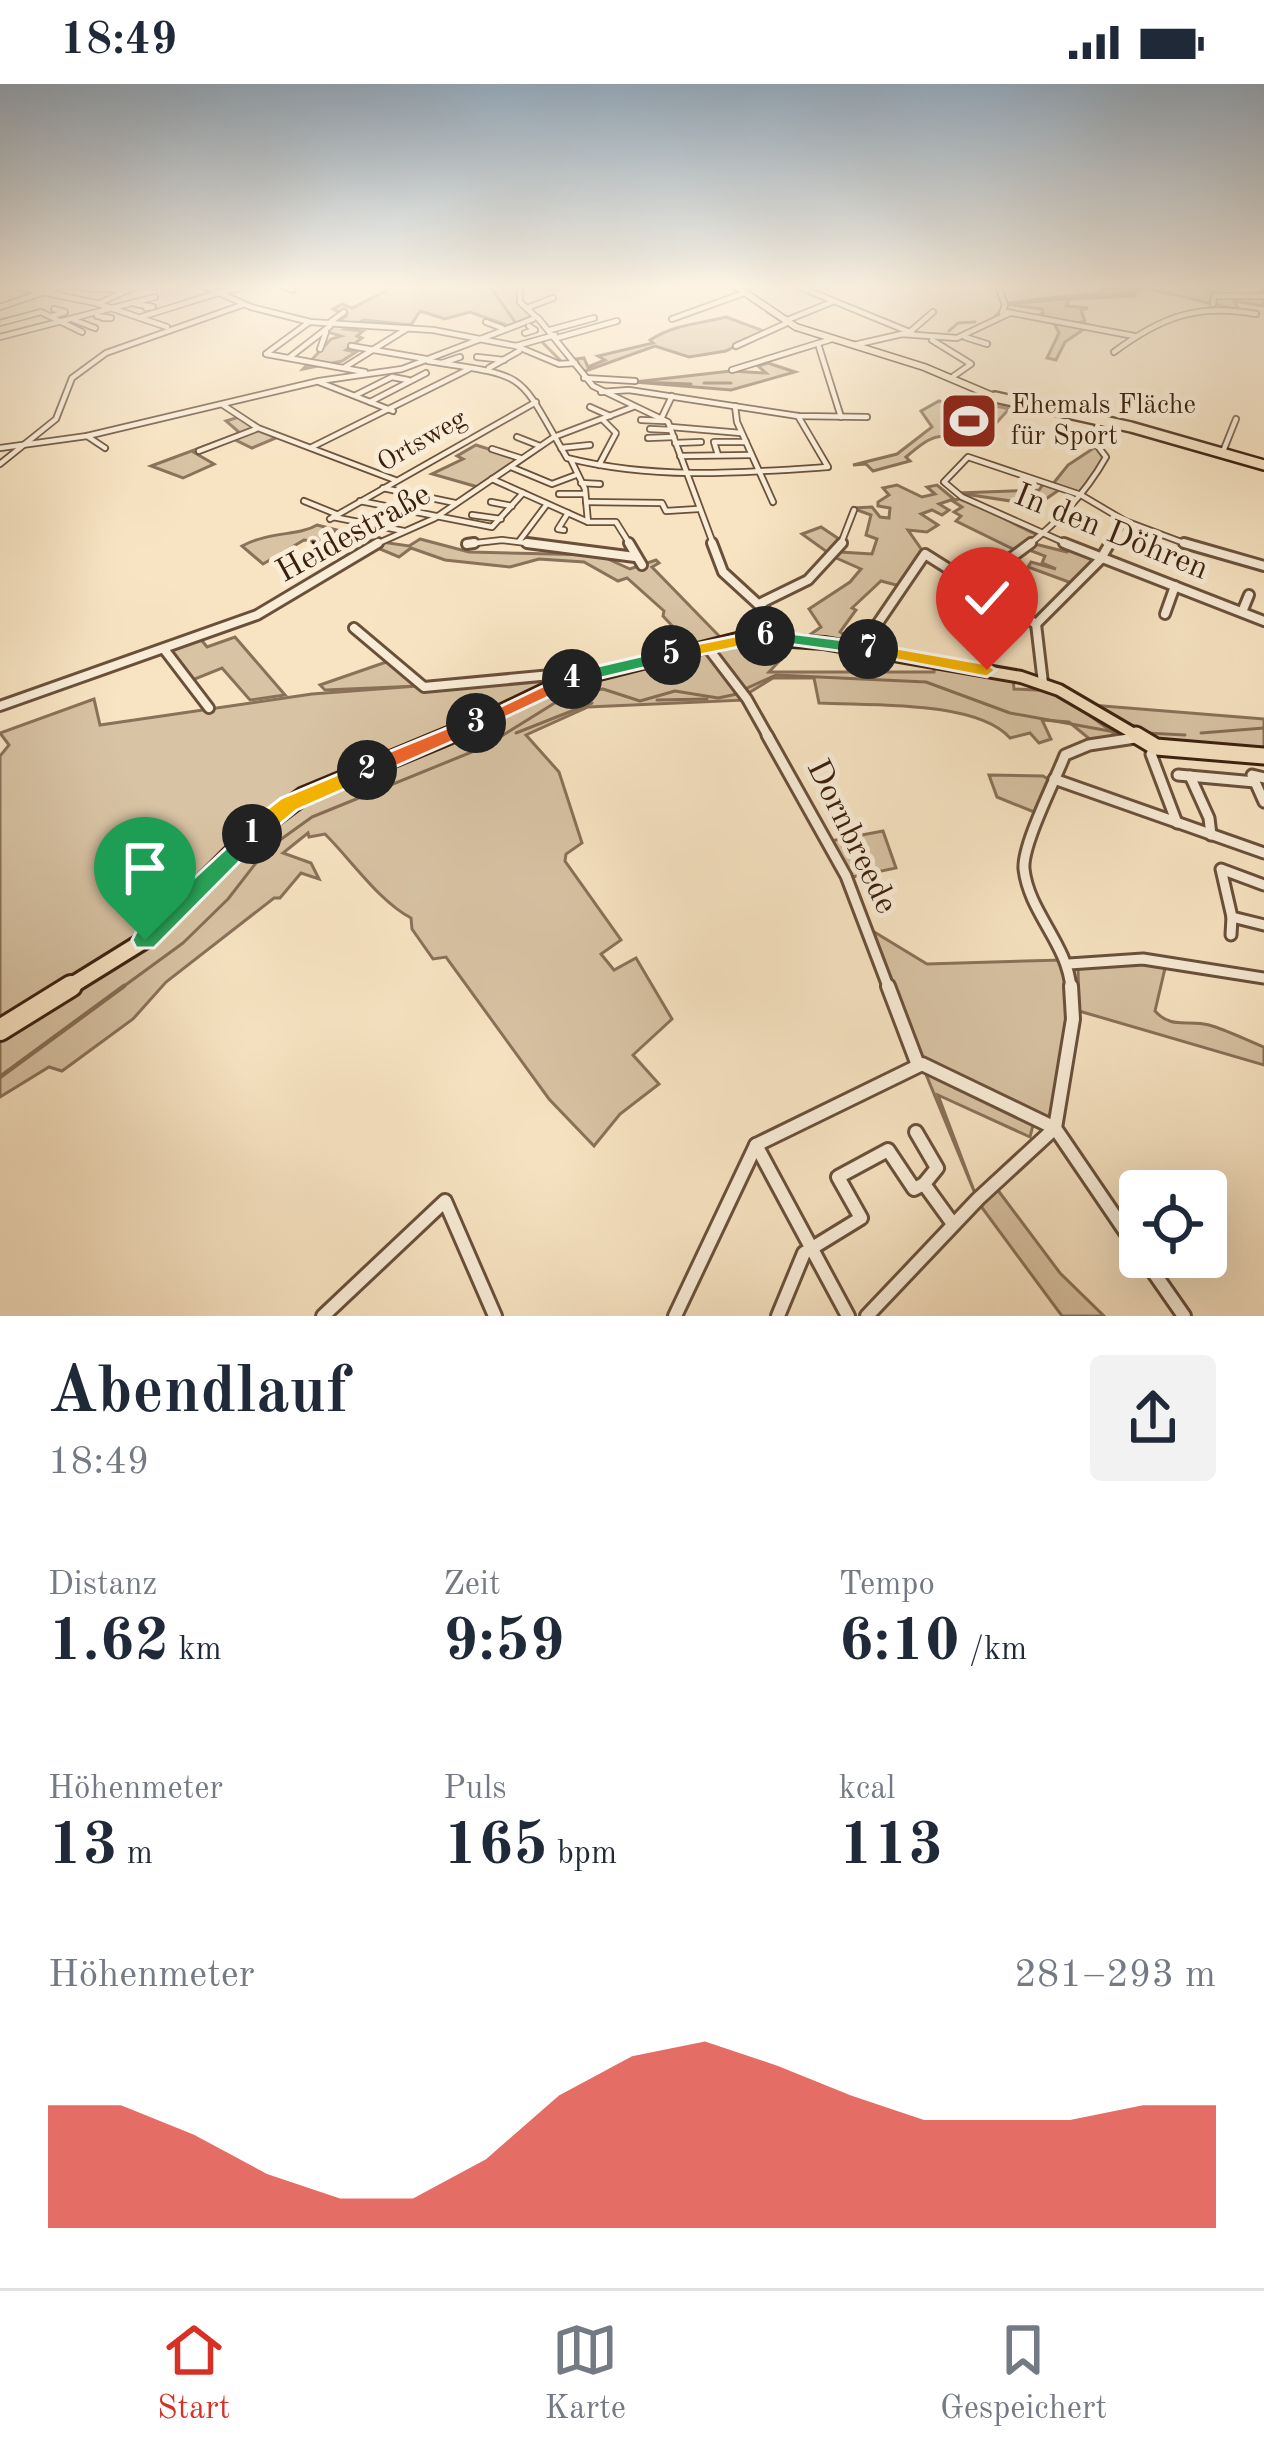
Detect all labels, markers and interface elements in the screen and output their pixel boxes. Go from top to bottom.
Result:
text: 18:49 [60,19,177,64]
sports icon: Ehemals Fläche für Sport [938,390,1000,452]
place label: Ehemals Fläche für Sport [1011,392,1196,450]
street label: Ortsweg [373,405,471,477]
street label: Heidestraße [271,478,437,590]
street label: In den Döhren [1009,479,1213,587]
pin [936,547,1038,670]
icon: check [954,565,1020,631]
pin: 6 [735,606,795,666]
text: 6 [755,619,775,652]
pin: 7 [838,619,898,679]
pin: 5 [641,625,701,685]
text: 7 [858,632,878,665]
text: 5 [661,638,681,671]
pin: 4 [542,649,602,709]
text: 4 [562,662,582,695]
pin: 3 [446,693,506,753]
text: 3 [466,706,486,739]
pin: 2 [337,740,397,800]
text: 2 [357,753,377,786]
street label: Dornbreede [800,755,902,919]
pin: 1 [222,804,282,864]
pin [94,817,196,940]
text: 1 [242,817,262,850]
icon: arrive [112,835,178,901]
map controls [1119,1170,1227,1278]
button: locate [1119,1170,1227,1278]
button: share [1090,1355,1216,1481]
text: Abendlauf [48,1361,349,1427]
text: 18:49 [48,1443,149,1482]
text: Distanz [48,1569,157,1602]
text: Zeit [443,1569,500,1602]
text: Tempo [839,1569,935,1602]
text: 1.62 [48,1613,169,1673]
text: 9:59 [443,1613,565,1673]
text: 6:10 [839,1613,960,1673]
text: km [169,1634,222,1667]
text: /km [960,1634,1027,1667]
text: Höhenmeter [48,1773,223,1806]
text: Puls [443,1773,507,1806]
text: kcal [839,1773,895,1806]
text: 13 [48,1817,118,1877]
text: 165 [443,1817,548,1877]
text: 113 [839,1817,943,1877]
text: m [118,1838,153,1871]
text: bpm [548,1838,617,1871]
text: Höhenmeter [48,1956,255,1995]
text: 281–293 m [1014,1956,1216,1995]
tab: Start [157,2317,230,2430]
tab: Karte [544,2317,626,2430]
tab: Gespeichert [940,2317,1107,2430]

